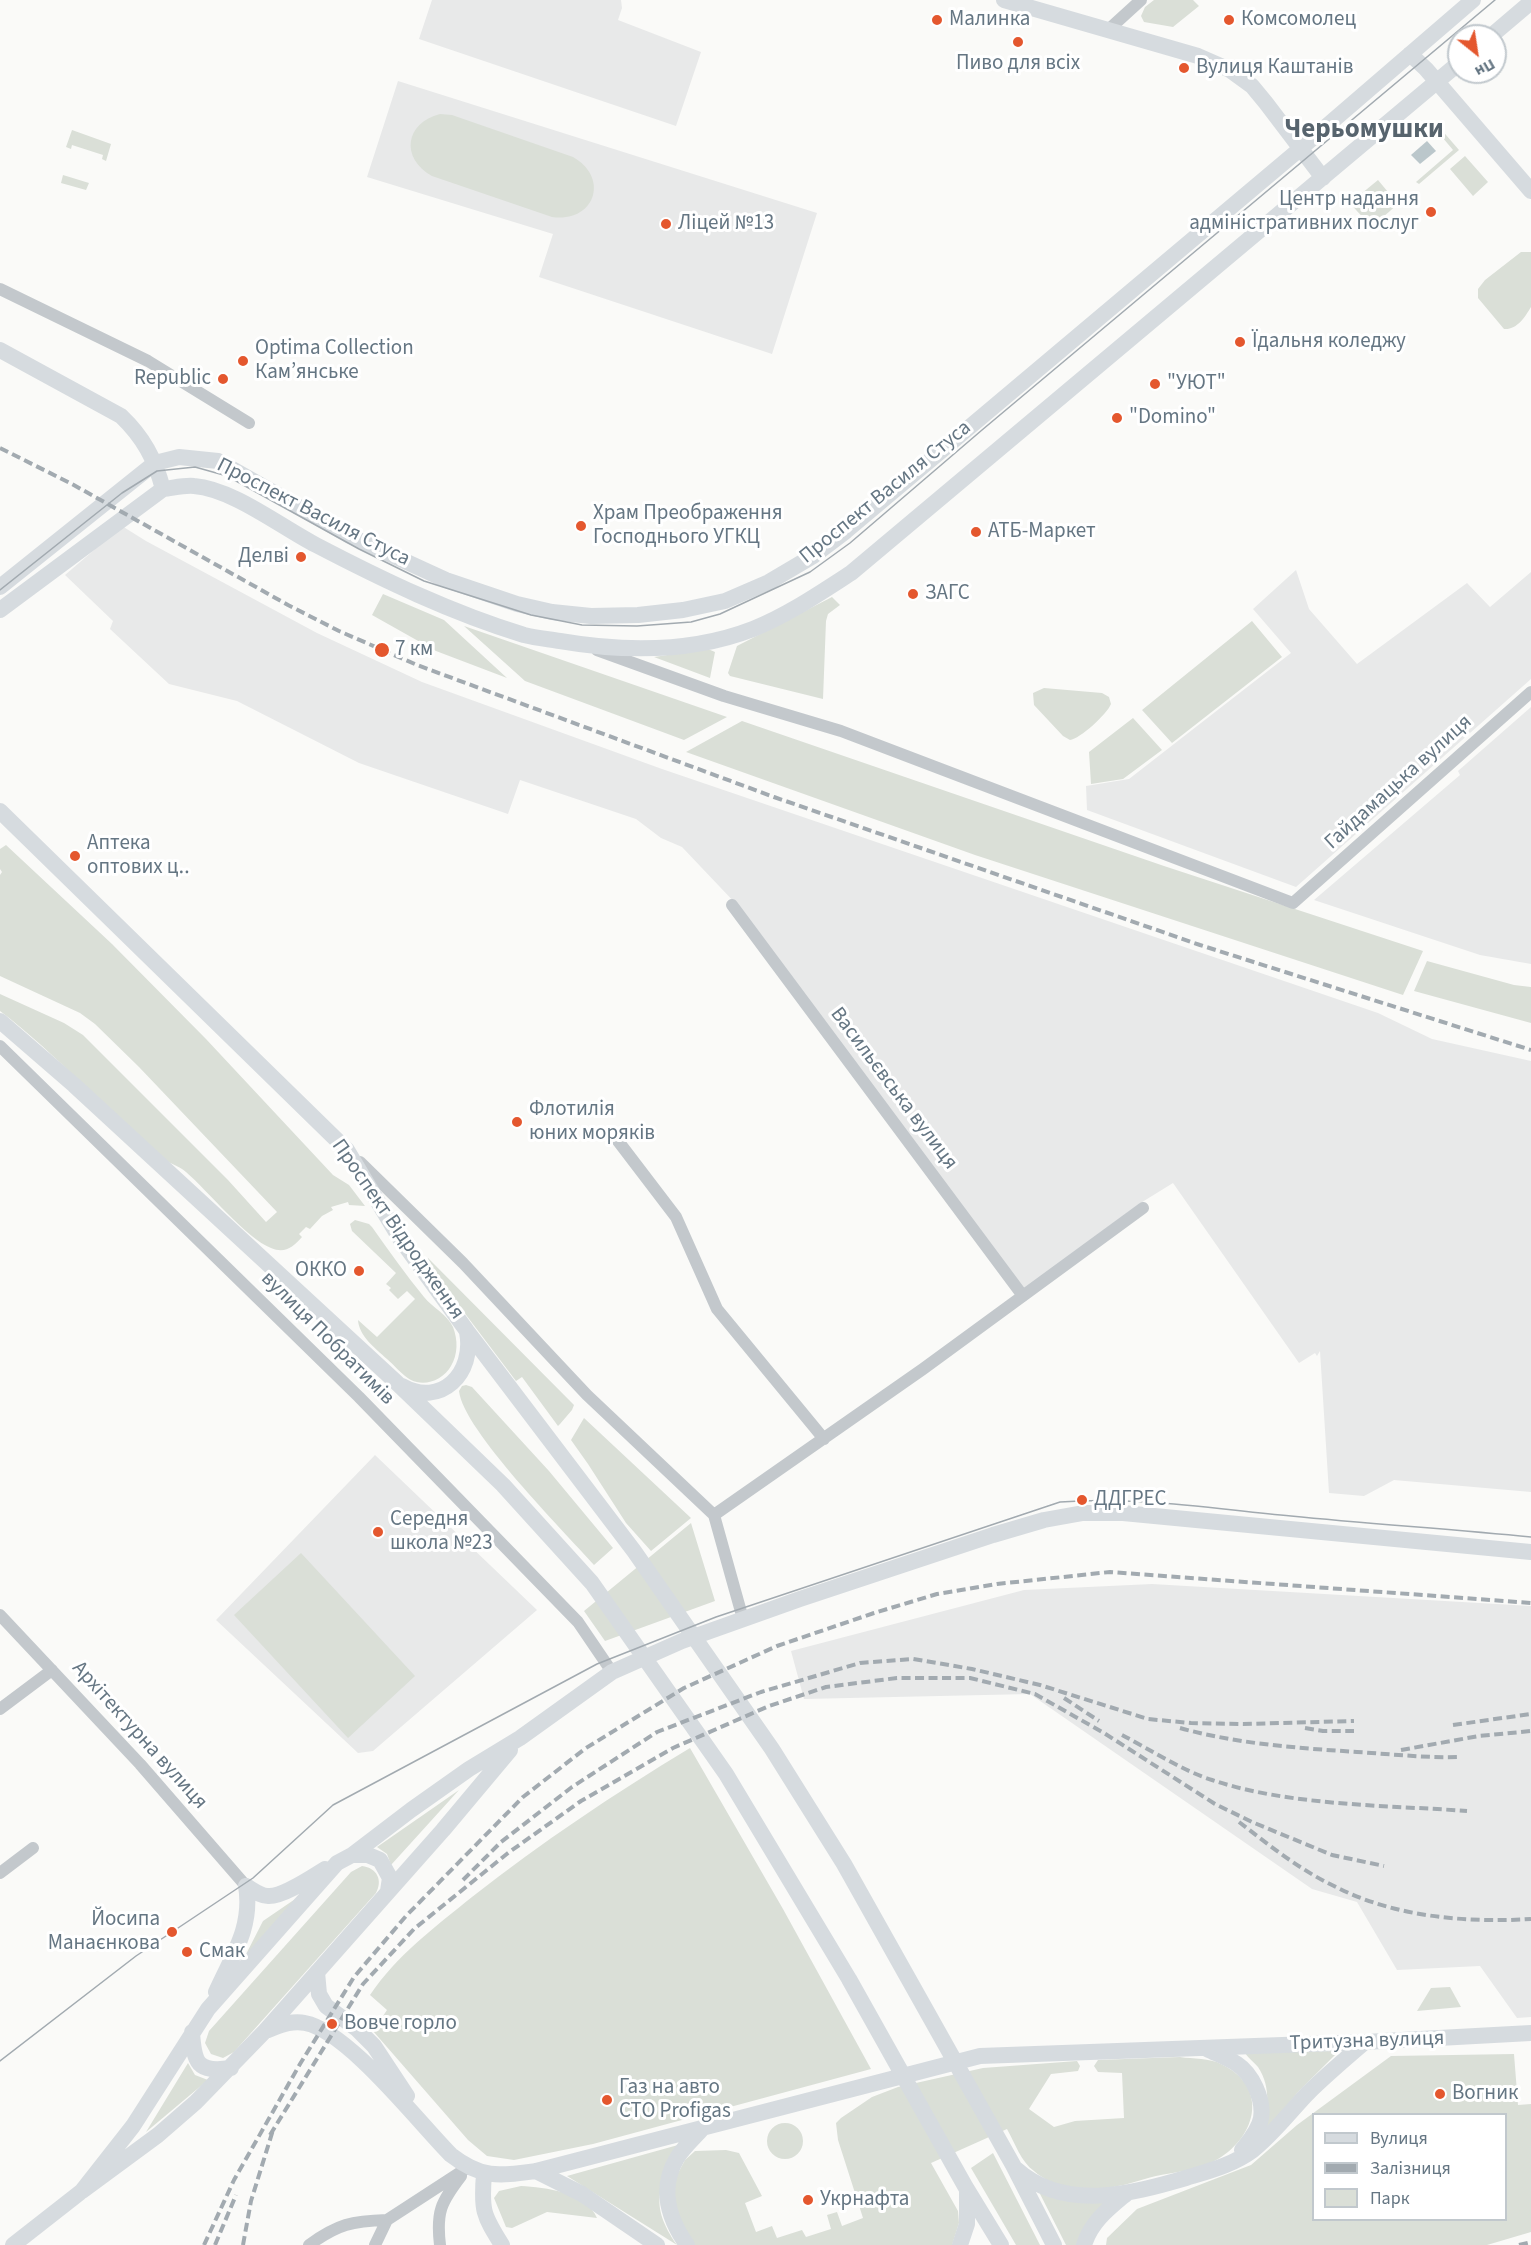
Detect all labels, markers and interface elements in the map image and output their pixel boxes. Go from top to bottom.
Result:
place label: Малинка [949,7,1030,33]
place label: Комсомолец [1241,7,1356,33]
marker: Малинка [930,13,944,27]
marker: Комсомолец [1222,13,1236,27]
north arrow [1447,24,1507,84]
marker: Пиво для всіх [1011,35,1025,49]
place label: Пиво для всіх [956,51,1080,77]
text: Пн [1471,53,1499,82]
place label: Вулиця Каштанів [1196,55,1353,81]
marker: Вулиця Каштанів [1177,61,1191,75]
district label: Черьомушки [1284,115,1444,147]
place label: Центр надання адміністративних послуг [1189,187,1419,237]
marker: Центр надання адміністративних послуг [1424,205,1438,219]
place label: Ліцей №13 [678,211,774,237]
marker: Ліцей №13 [659,217,673,231]
place label: Їдальня коледжу [1252,329,1406,355]
marker: Їдальня коледжу [1233,335,1247,349]
place label: Optima Collection Кам’янське [255,336,414,386]
marker: Optima Collection Кам’янське [236,354,250,368]
place label: Republic [134,366,211,392]
place label: "УЮТ" [1167,371,1226,397]
marker: Republic [216,372,230,386]
marker: "УЮТ" [1148,377,1162,391]
place label: "Domino" [1129,405,1216,431]
marker: "Domino" [1110,411,1124,425]
street label: Проспект Василя Стуса [795,416,977,570]
street label: Проспект Василя Стуса [212,453,414,573]
place label: Храм Преображення Господнього УГКЦ [593,501,783,551]
marker: Храм Преображення Господнього УГКЦ [574,519,588,533]
place label: АТБ-Маркет [988,519,1096,545]
marker: АТБ-Маркет [969,525,983,539]
place label: Делві [238,544,289,570]
marker: Делві [294,550,308,564]
place label: ЗАГС [925,581,970,607]
marker: ЗАГС [906,587,920,601]
place label: 7 км [395,637,433,663]
marker: 7 км [373,641,391,659]
street label: Гайдамацька вулиця [1320,710,1478,856]
place label: Аптека оптових ц‥ [87,831,190,881]
marker: Аптека оптових ц‥ [68,849,82,863]
street label: Васильєвська вулиця [824,1003,962,1175]
place label: Флотилія юних моряків [529,1097,655,1147]
marker: Флотилія юних моряків [510,1115,524,1129]
street label: Проспект Відродження [325,1135,469,1325]
place label: ОККО [295,1258,347,1284]
marker: ОККО [352,1264,366,1278]
street label: вулиця Побратимів [255,1267,399,1411]
place label: ДДГРЕС [1094,1487,1167,1513]
marker: ДДГРЕС [1075,1493,1089,1507]
place label: Середня школа №23 [390,1507,493,1557]
marker: Середня школа №23 [371,1525,385,1539]
street label: Архітектурна вулиця [66,1657,212,1815]
place label: Йосипа Манаєнкова [48,1907,160,1957]
marker: Йосипа Манаєнкова [165,1925,179,1939]
place label: Смак [199,1939,245,1965]
marker: Смак [180,1945,194,1959]
place label: Вовче горло [344,2011,457,2037]
marker: Вовче горло [325,2017,339,2031]
street label: Тритузна вулиця [1289,2027,1445,2057]
place label: Газ на авто СТО Profigas [619,2075,731,2125]
place label: Вогник [1452,2081,1518,2107]
marker: Вогник [1433,2087,1447,2101]
marker: Газ на авто СТО Profigas [600,2093,614,2107]
legend [1312,2113,1507,2221]
text: Вулиця [1370,2126,1428,2151]
text: Залізниця [1370,2156,1451,2181]
text: Парк [1370,2186,1410,2211]
place label: Укрнафта [820,2187,909,2213]
marker: Укрнафта [801,2193,815,2207]

